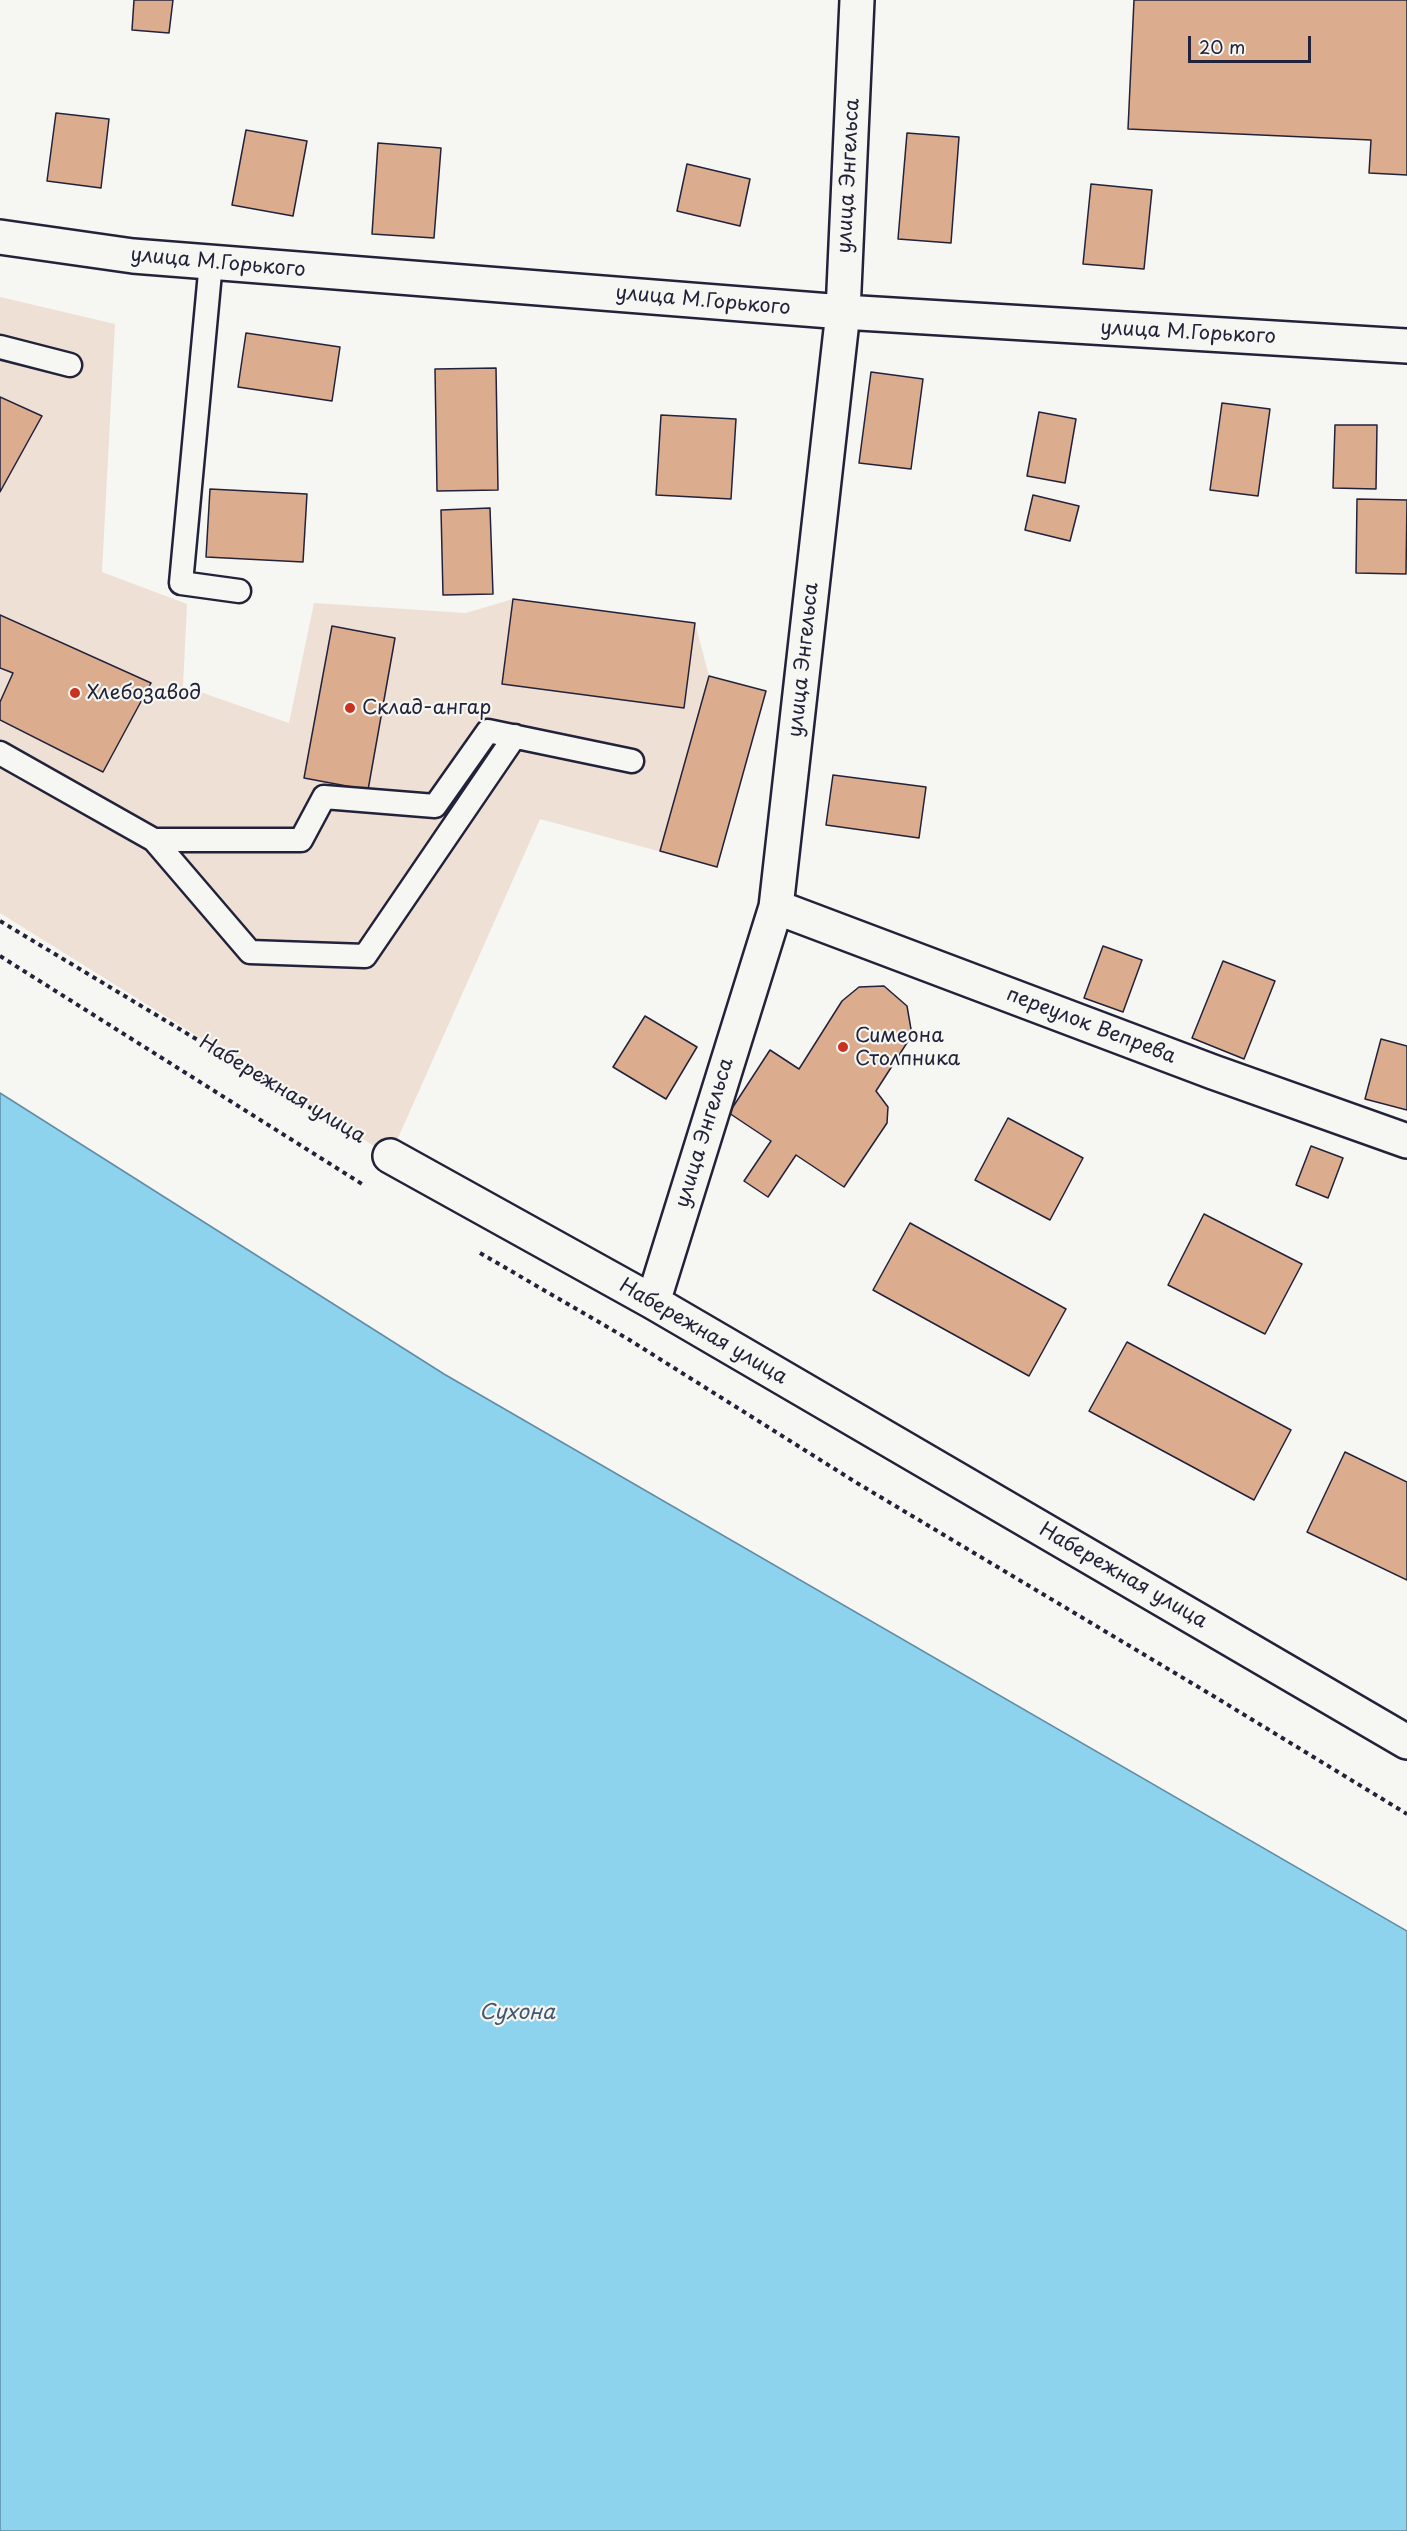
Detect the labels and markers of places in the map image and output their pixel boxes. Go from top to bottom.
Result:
place label: Хлебозавод [87,681,201,705]
marker: Хлебозавод [68,686,82,700]
place label: Склад-ангар [362,696,491,720]
marker: Склад-ангар [343,701,357,715]
place label: Симеона Столпника [855,1024,960,1071]
marker: Симеона Столпника [836,1040,850,1054]

